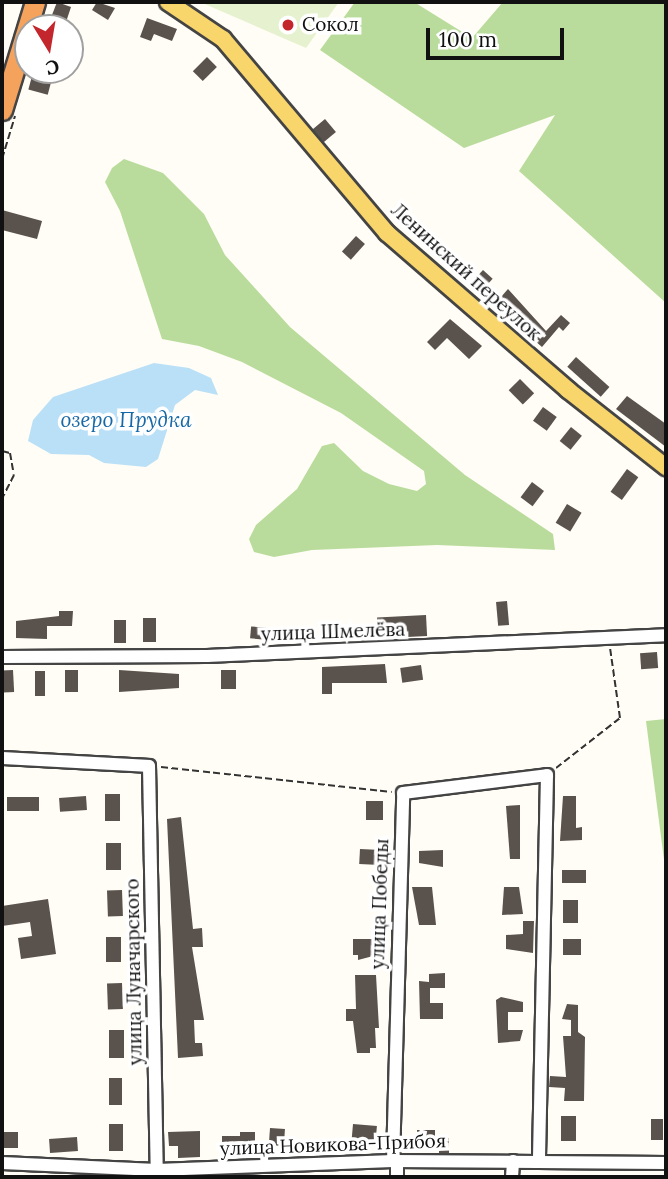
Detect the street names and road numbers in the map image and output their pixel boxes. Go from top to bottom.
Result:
street label: Ленинский переулок [386,199,546,345]
street label: улица Шмелёва [260,618,406,646]
street label: улица Победы [366,838,394,970]
street label: улица Луначарского [121,878,147,1066]
street label: улица Новикова-Прибоя [219,1130,447,1160]

